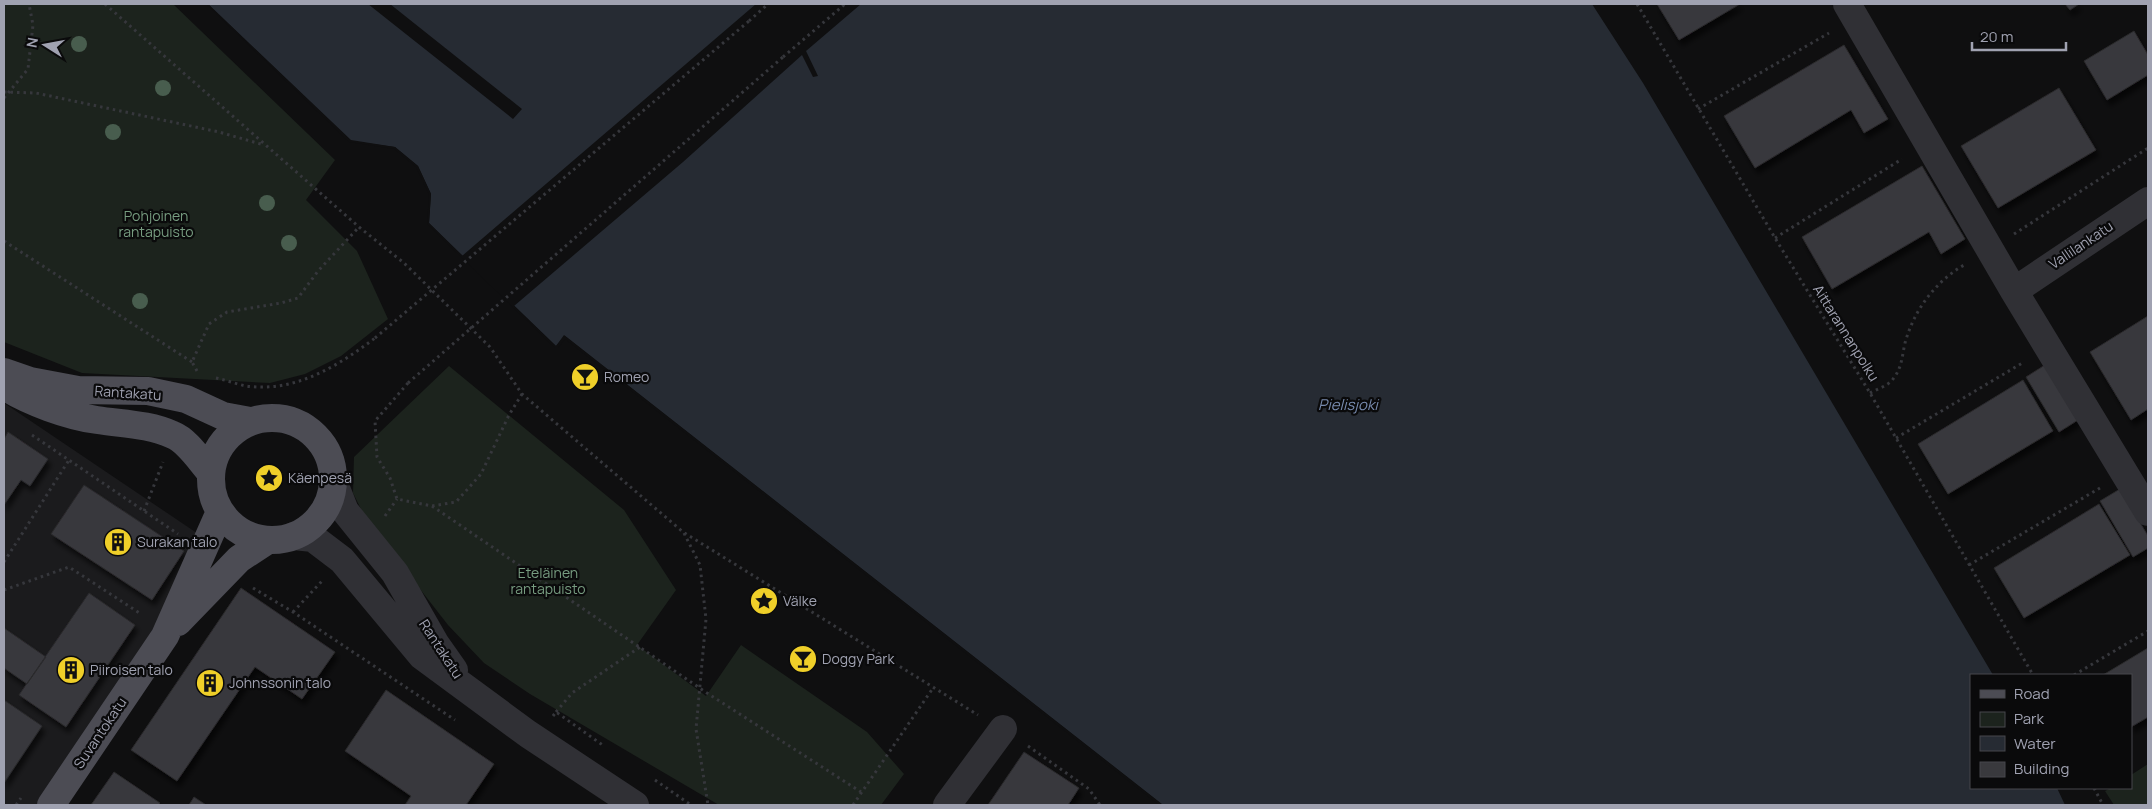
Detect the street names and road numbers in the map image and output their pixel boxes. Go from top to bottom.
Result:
street label: Vallilankatu [2045,216,2116,273]
street label: Aittarannanpolku [1809,281,1884,385]
street label: Rantakatu [94,381,162,404]
street label: Rantakatu [415,615,468,682]
street label: Suvantokatu [69,693,130,772]

